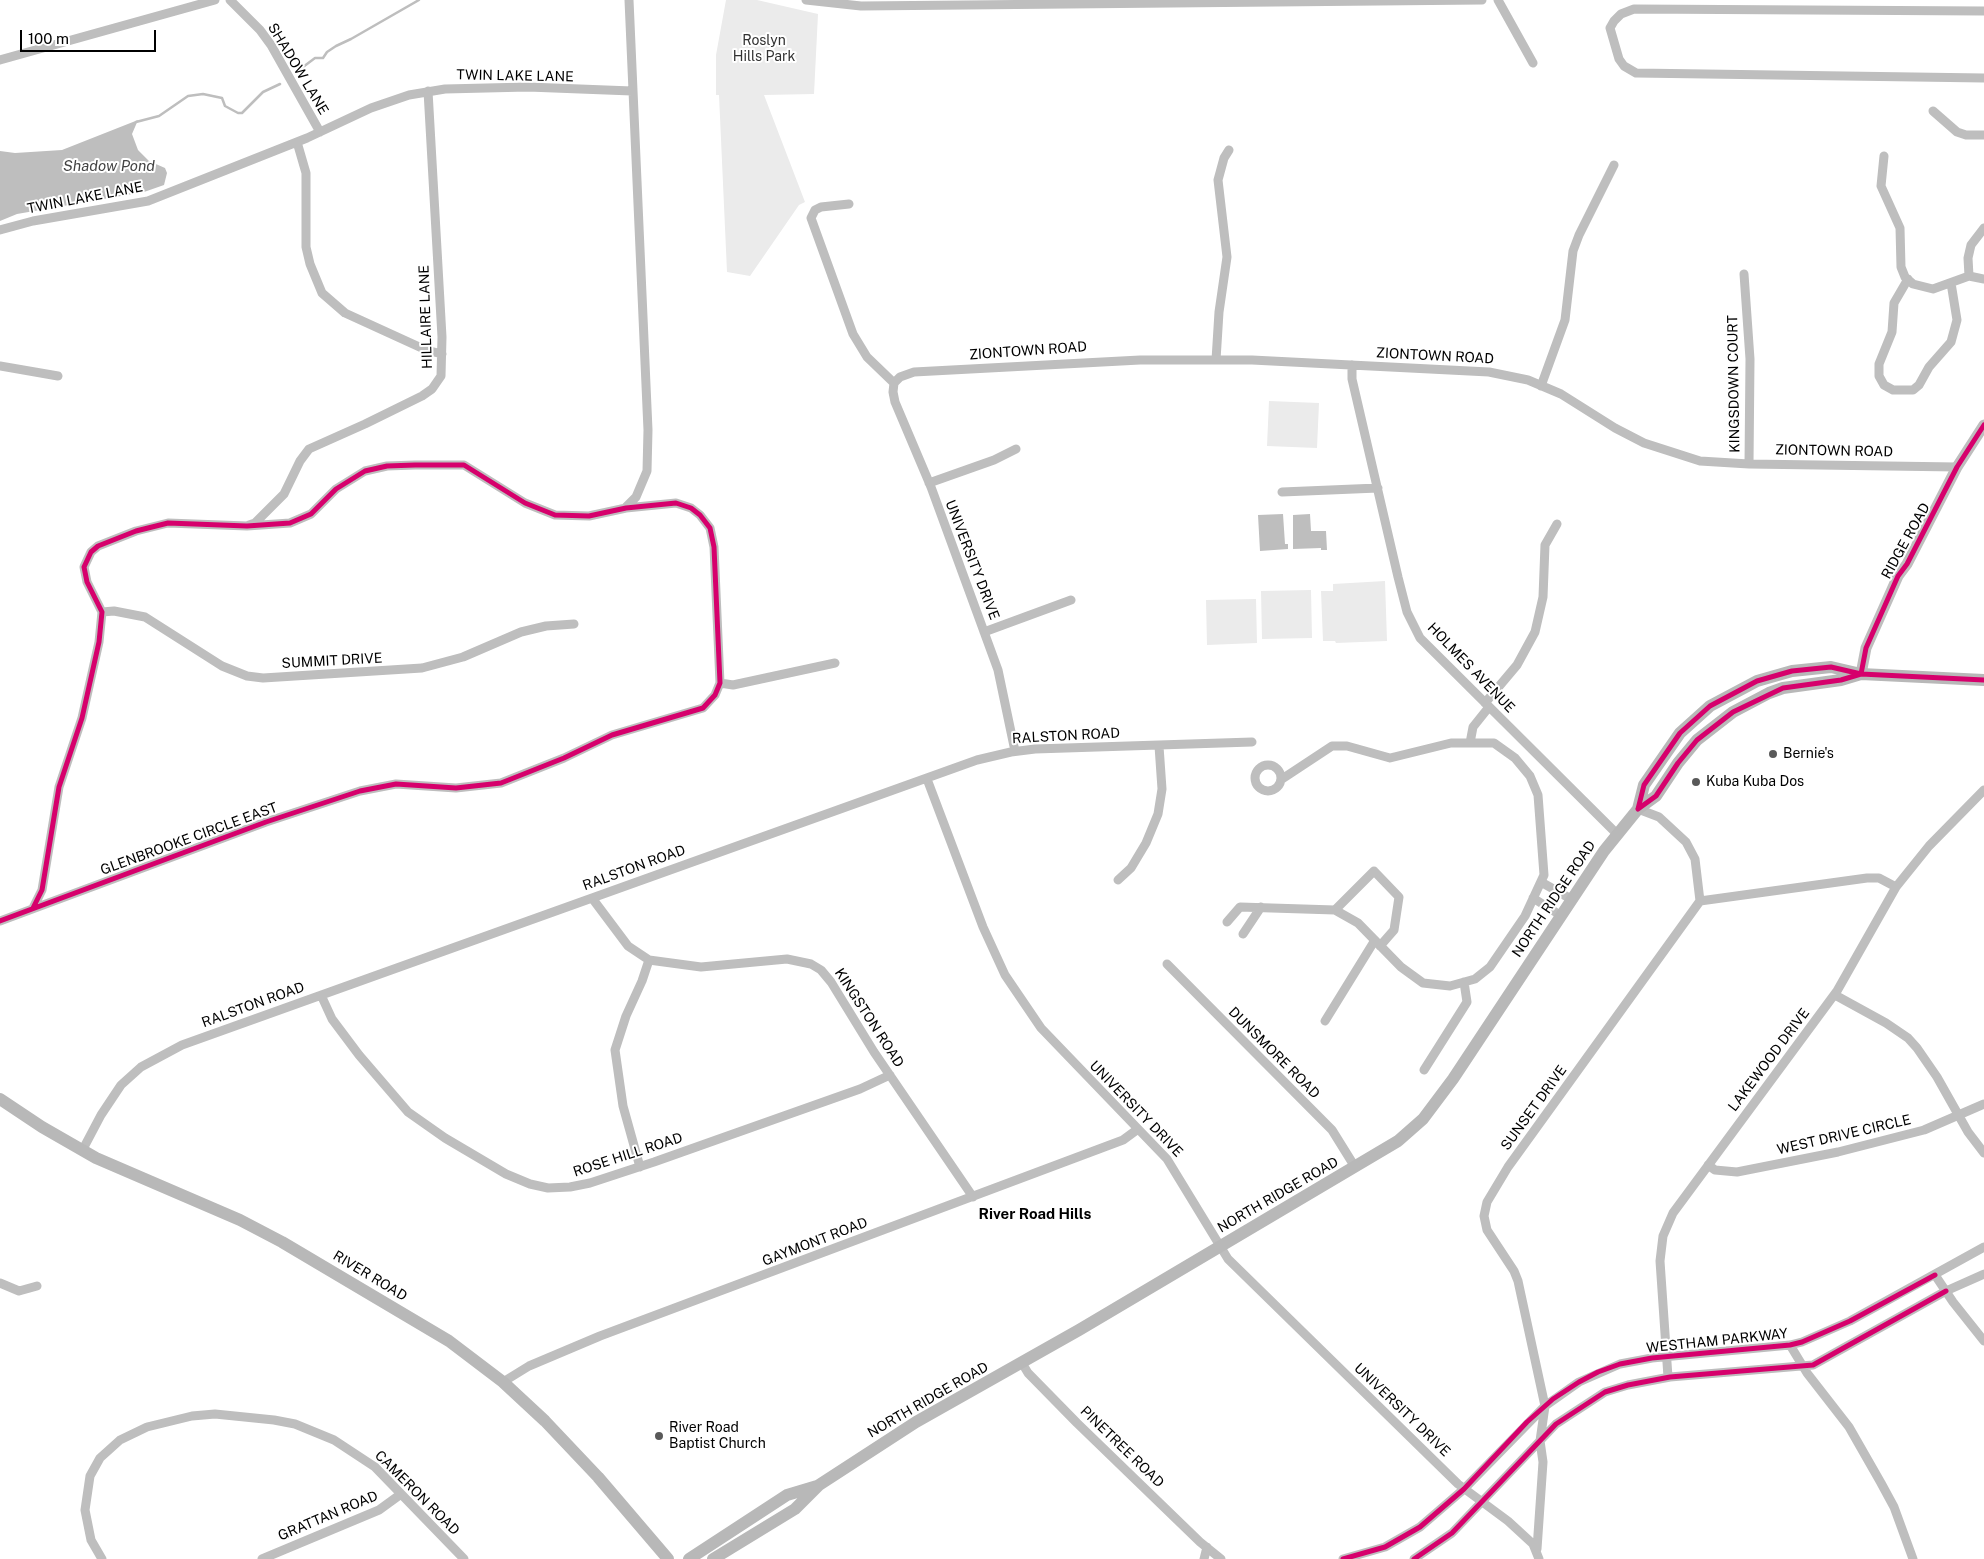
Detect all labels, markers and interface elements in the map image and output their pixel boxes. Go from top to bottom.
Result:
scale bar [22,20,159,52]
street label: SHADOW LANE [264,20,332,118]
text: 100 m [28,30,69,47]
park label: Roslyn Hills Park [733,33,795,65]
street label: TWIN LAKE LANE [456,67,574,85]
water label: Shadow Pond [63,157,155,175]
street label: TWIN LAKE LANE [26,179,144,217]
street label: HILLAIRE LANE [416,265,436,369]
street label: KINGSDOWN COURT [1724,315,1744,453]
street label: ZIONTOWN ROAD [969,339,1087,363]
street label: ZIONTOWN ROAD [1376,345,1494,367]
street label: ZIONTOWN ROAD [1775,442,1893,460]
street label: UNIVERSITY DRIVE [941,498,1003,622]
street label: RIDGE ROAD [1878,500,1934,582]
street label: HOLMES AVENUE [1424,620,1518,716]
street label: SUMMIT DRIVE [281,650,383,672]
street label: RALSTON ROAD [1012,725,1120,747]
place label: Bernie's [1783,746,1834,762]
marker: Bernie's [1767,748,1779,760]
place label: Kuba Kuba Dos [1706,774,1804,790]
marker: Kuba Kuba Dos [1690,776,1702,788]
street label: GLENBROOKE CIRCLE EAST [98,799,280,879]
street label: NORTH RIDGE ROAD [1509,838,1599,960]
street label: RALSTON ROAD [580,842,688,894]
street label: KINGSTON ROAD [831,965,907,1071]
street label: RALSTON ROAD [199,979,307,1031]
street label: DUNSMORE ROAD [1225,1004,1323,1102]
street label: LAKEWOOD DRIVE [1725,1005,1813,1115]
street label: UNIVERSITY DRIVE [1086,1057,1186,1161]
street label: SUNSET DRIVE [1498,1062,1570,1154]
street label: WEST DRIVE CIRCLE [1775,1111,1913,1159]
street label: ROSE HILL ROAD [571,1129,685,1181]
street label: NORTH RIDGE ROAD [1215,1154,1341,1236]
district label: River Road Hills [979,1205,1091,1223]
street label: GAYMONT ROAD [760,1214,870,1270]
street label: RIVER ROAD [330,1247,410,1305]
street label: WESTHAM PARKWAY [1645,1325,1789,1357]
street label: NORTH RIDGE ROAD [865,1359,991,1441]
street label: UNIVERSITY DRIVE [1350,1360,1454,1460]
street label: PINETREE ROAD [1077,1403,1167,1491]
place label: River Road Baptist Church [669,1420,766,1452]
marker: River Road Baptist Church [653,1430,665,1442]
street label: CAMERON ROAD [371,1447,463,1539]
street label: GRATTAN ROAD [276,1487,380,1545]

